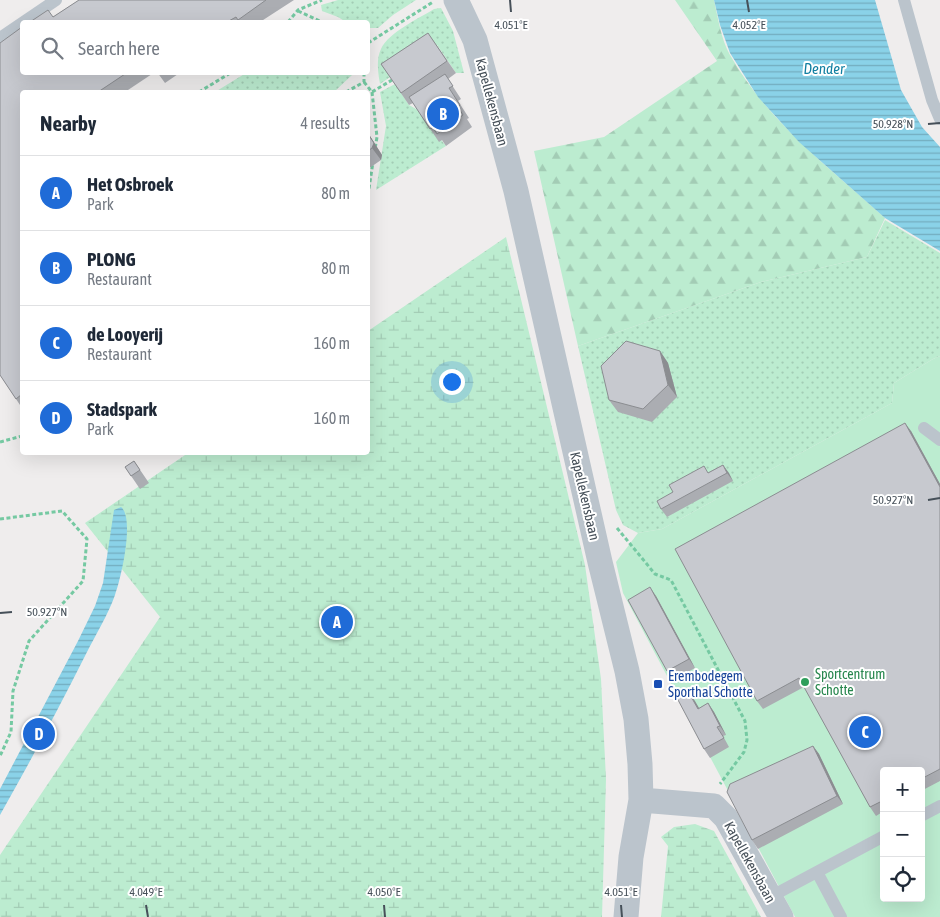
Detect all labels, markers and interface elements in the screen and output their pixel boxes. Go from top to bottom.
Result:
text: 4.051°E [494,18,528,32]
text: 4.052°E [732,18,766,32]
search box [20,20,370,75]
icon: search [38,34,66,62]
text: Search here [78,37,160,59]
street label: Kapellekensbaan [473,56,511,148]
water label: Dender [804,60,845,77]
pin: B [427,95,459,133]
text: Nearby [40,111,96,135]
text: 4 results [300,114,350,132]
text: 50.928°N [873,117,913,131]
text: Het Osbroek [87,173,173,195]
text: A [52,184,60,202]
text: 80 m [321,184,350,202]
text: Park [87,195,114,213]
text: PLONG [87,248,136,270]
text: B [52,259,60,277]
text: 80 m [321,259,350,277]
text: Restaurant [87,270,152,288]
text: de Looyerij [87,323,163,345]
text: C [52,334,60,352]
text: 160 m [314,334,350,352]
text: Restaurant [87,345,152,363]
your location [439,369,465,395]
text: Stadspark [87,398,157,420]
text: D [52,409,60,427]
text: 160 m [314,409,350,427]
text: Park [87,420,114,438]
street label: Kapellekensbaan [567,450,603,542]
text: 50.927°N [873,493,913,507]
pin: A [321,603,353,641]
text: 50.927°N [27,605,67,619]
place label: Sportcentrum Schotte [815,666,885,698]
place label: Erembodegem Sporthal Schotte [668,668,753,700]
marker: Sportcentrum Schotte [799,676,811,688]
marker: Erembodegem Sporthal Schotte [652,678,664,690]
pin: C [849,713,881,751]
pin: D [23,715,55,753]
map controls [880,767,925,902]
button: + [880,767,925,812]
button: − [880,812,925,857]
street label: Kapellekensbaan [721,819,779,905]
button: locate [880,857,925,902]
text: 4.049°E [129,885,163,899]
text: 4.050°E [367,885,401,899]
text: 4.051°E [604,885,638,899]

